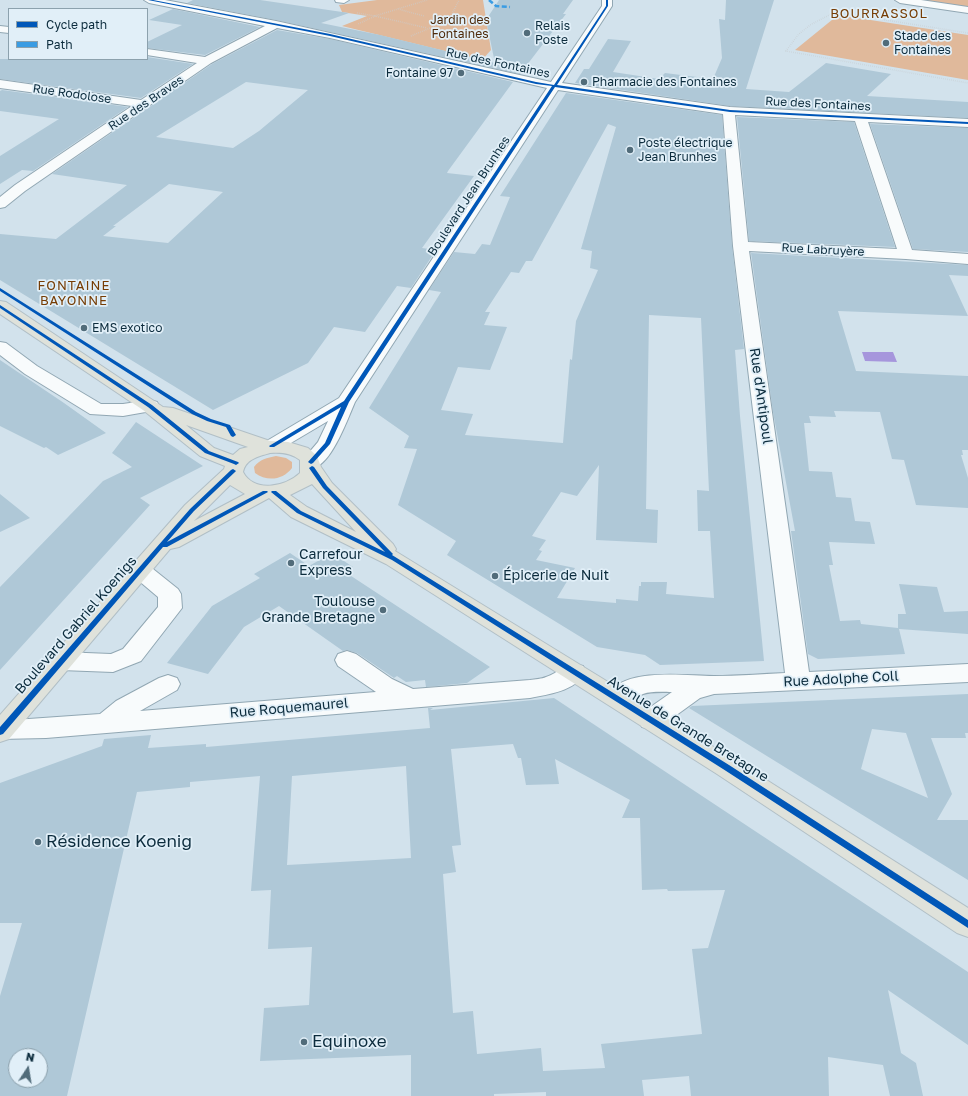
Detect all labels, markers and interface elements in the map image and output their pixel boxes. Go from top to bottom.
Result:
district label: BOURRASSOL [830,6,928,22]
legend [8,8,148,60]
park label: Jardin des Fontaines [430,13,490,41]
text: Cycle path [46,17,107,32]
place label: Relais Poste [535,19,570,47]
marker: Relais Poste [522,28,532,38]
place label: Stade des Fontaines [894,29,951,57]
text: Path [46,37,73,52]
marker: Stade des Fontaines [881,38,891,48]
street label: Rue des Fontaines [445,45,551,81]
place label: Fontaine 97 [386,66,453,80]
marker: Fontaine 97 [456,68,466,78]
street label: Rue des Braves [106,72,186,134]
place label: Pharmacie des Fontaines [592,75,736,89]
marker: Pharmacie des Fontaines [579,77,589,87]
street label: Rue Rodolose [32,81,112,107]
street label: Rue des Fontaines [765,94,871,114]
street label: Boulevard Jean Brunhes [425,133,513,259]
place label: Poste électrique Jean Brunhes [638,136,733,164]
marker: Poste électrique Jean Brunhes [625,145,635,155]
street label: Rue Labruyère [781,241,865,259]
district label: FONTAINE BAYONNE [38,278,110,309]
place label: EMS exotico [92,321,162,335]
marker: EMS exotico [79,323,89,333]
street label: Rue d'Antipoul [746,347,776,445]
place label: Carrefour Express [299,547,362,580]
street label: Boulevard Gabriel Koenigs [12,553,140,697]
marker: Carrefour Express [286,558,296,568]
place label: Épicerie de Nuit [503,568,609,584]
marker: Épicerie de Nuit [490,571,500,581]
place label: Toulouse Grande Bretagne [261,594,375,626]
marker: Toulouse Grande Bretagne [378,605,388,615]
street label: Rue Adolphe Coll [783,668,899,690]
street label: Avenue de Grande Bretagne [604,672,772,786]
street label: Rue Roquemaurel [229,694,349,722]
place label: Résidence Koenig [46,832,192,852]
marker: Résidence Koenig [33,837,43,847]
place label: Equinoxe [312,1032,387,1052]
marker: Equinoxe [299,1037,309,1047]
north arrow [8,1048,48,1088]
text: N [25,1050,36,1064]

